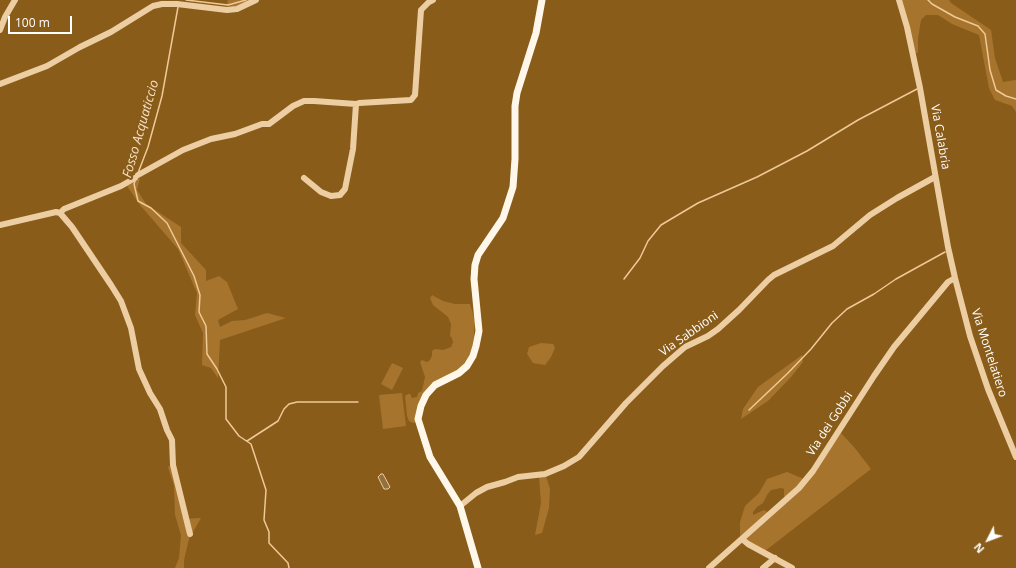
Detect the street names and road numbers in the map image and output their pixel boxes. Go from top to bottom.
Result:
street label: Via Calabria [927,103,953,171]
street label: Via Montelatiero [968,307,1010,399]
street label: Via Sabbioni [657,308,721,360]
street label: Via dei Gobbi [804,389,856,459]

